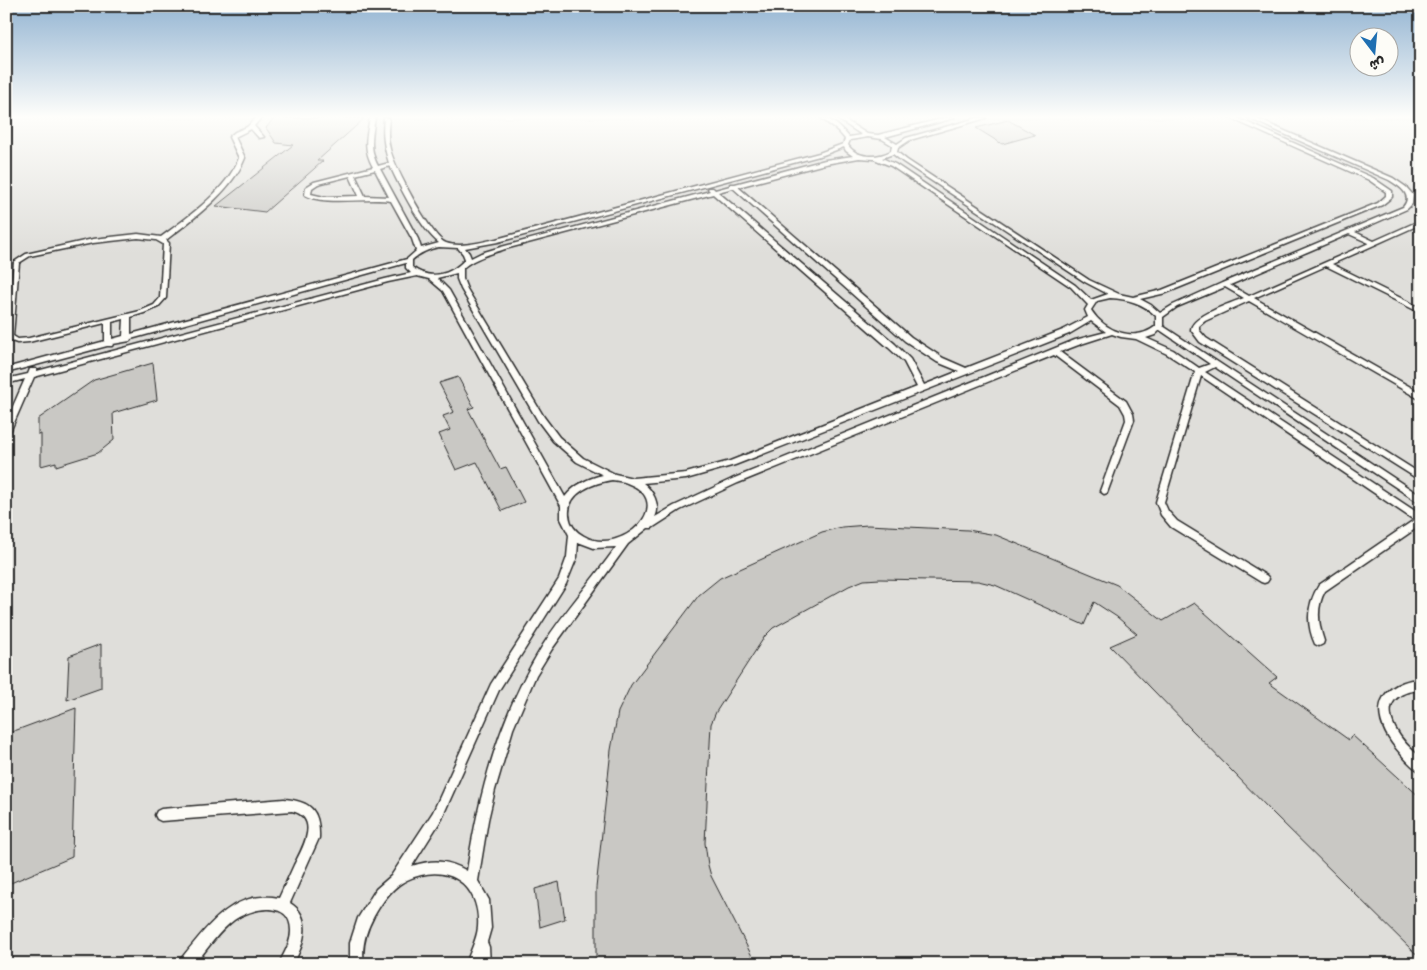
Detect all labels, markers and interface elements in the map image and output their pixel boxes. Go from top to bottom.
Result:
north arrow [1350,28,1400,78]
text: ش [1368,54,1387,74]

